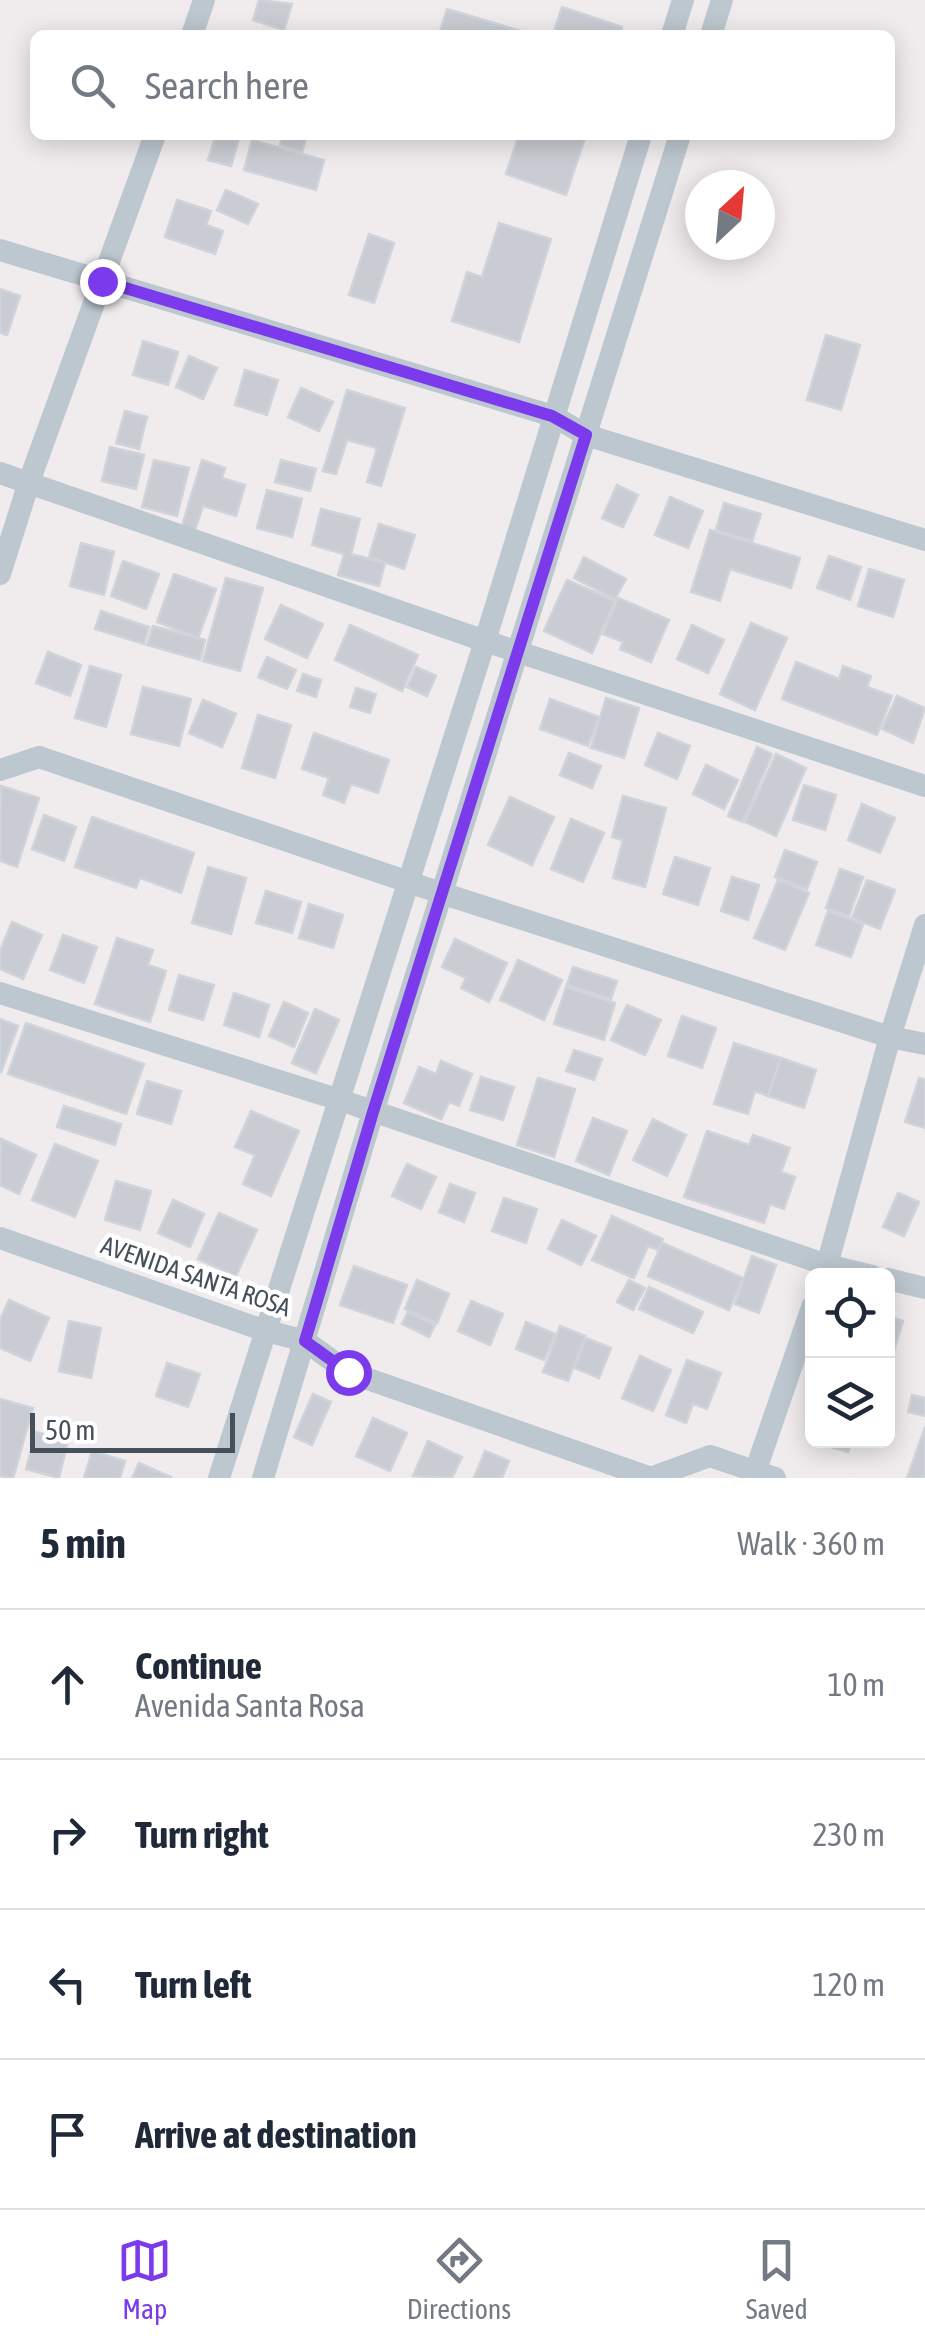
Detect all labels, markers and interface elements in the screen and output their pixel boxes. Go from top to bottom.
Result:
search box [30,30,895,140]
icon: search [65,58,120,113]
text: Search here [145,64,309,107]
north arrow [685,170,775,260]
route end [80,259,126,305]
street label: AVENIDA SANTA ROSA [98,1230,295,1322]
map controls [805,1268,895,1448]
button: locate [805,1268,895,1358]
route start [326,1350,372,1396]
button: layers [805,1358,895,1448]
scale bar [30,1408,235,1452]
text: 50 m [45,1414,95,1446]
text: 5 min [40,1519,126,1567]
text: Walk · 360 m [737,1525,885,1562]
text: Continue [135,1644,262,1687]
icon: ahead [40,1657,95,1712]
text: 10 m [827,1666,885,1703]
text: Avenida Santa Rosa [135,1687,365,1724]
icon: right [40,1807,95,1862]
text: Turn right [135,1813,269,1856]
text: 230 m [812,1816,885,1853]
icon: left [40,1957,95,2012]
text: Turn left [135,1963,251,2006]
text: 120 m [812,1966,885,2003]
icon: arrive [40,2107,95,2162]
text: Arrive at destination [135,2113,417,2156]
tab: Map [117,2233,172,2325]
tab: Directions [407,2233,511,2325]
tab: Saved [746,2233,808,2325]

